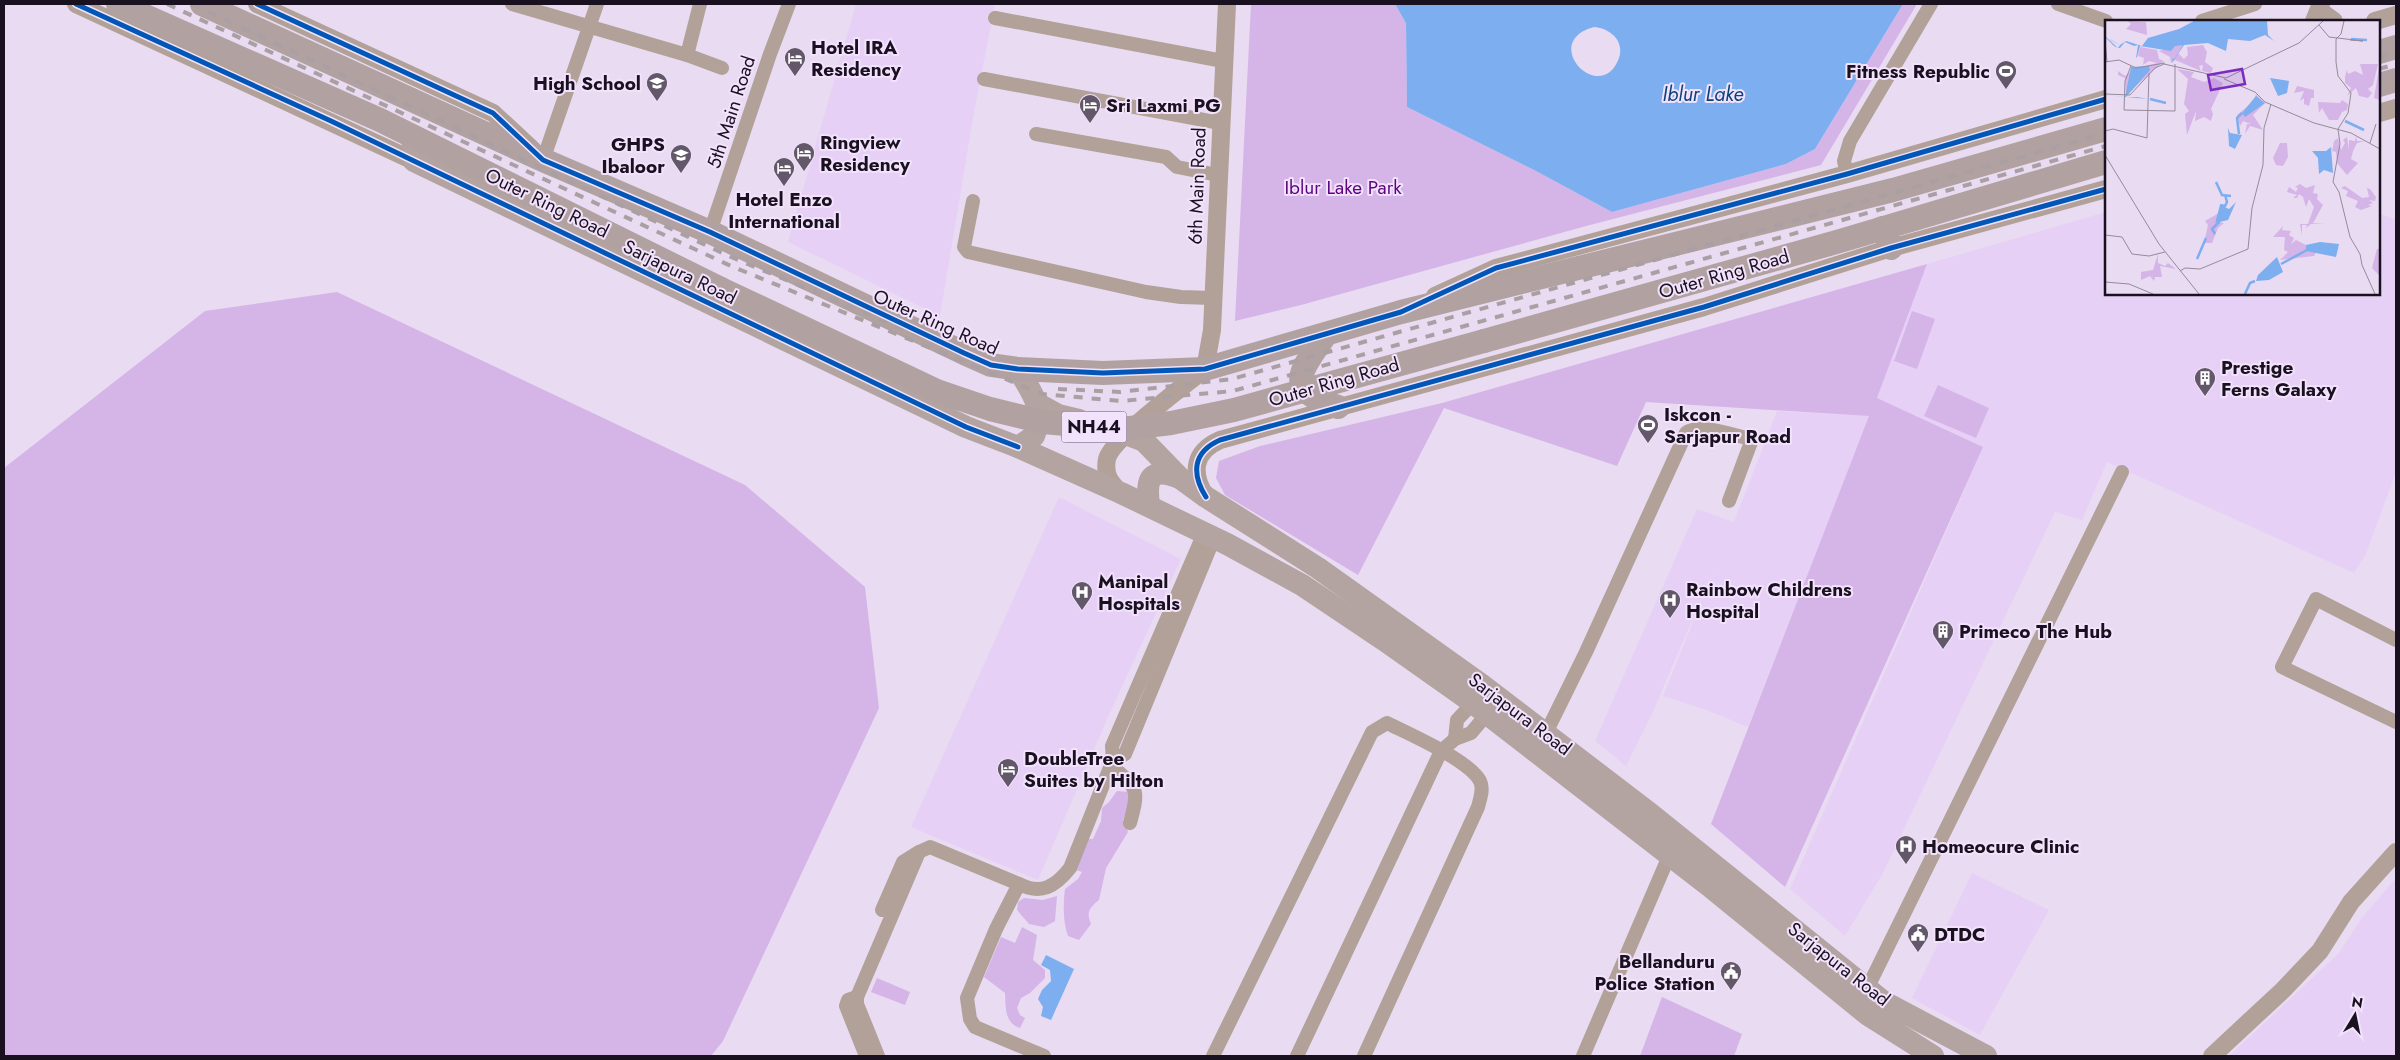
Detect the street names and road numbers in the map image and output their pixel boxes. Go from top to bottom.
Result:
street label: 5th Main Road [700,52,762,172]
street label: 6th Main Road [1181,127,1213,245]
street label: Outer Ring Road [481,161,613,245]
street label: Sarjapura Road [619,233,741,311]
street label: Outer Ring Road [1656,242,1792,306]
street label: Outer Ring Road [869,282,1003,362]
street label: Outer Ring Road [1266,350,1402,414]
road number: NH44 [1062,412,1126,442]
street label: Sarjapura Road [1463,666,1577,762]
street label: Sarjapura Road [1782,915,1896,1013]

